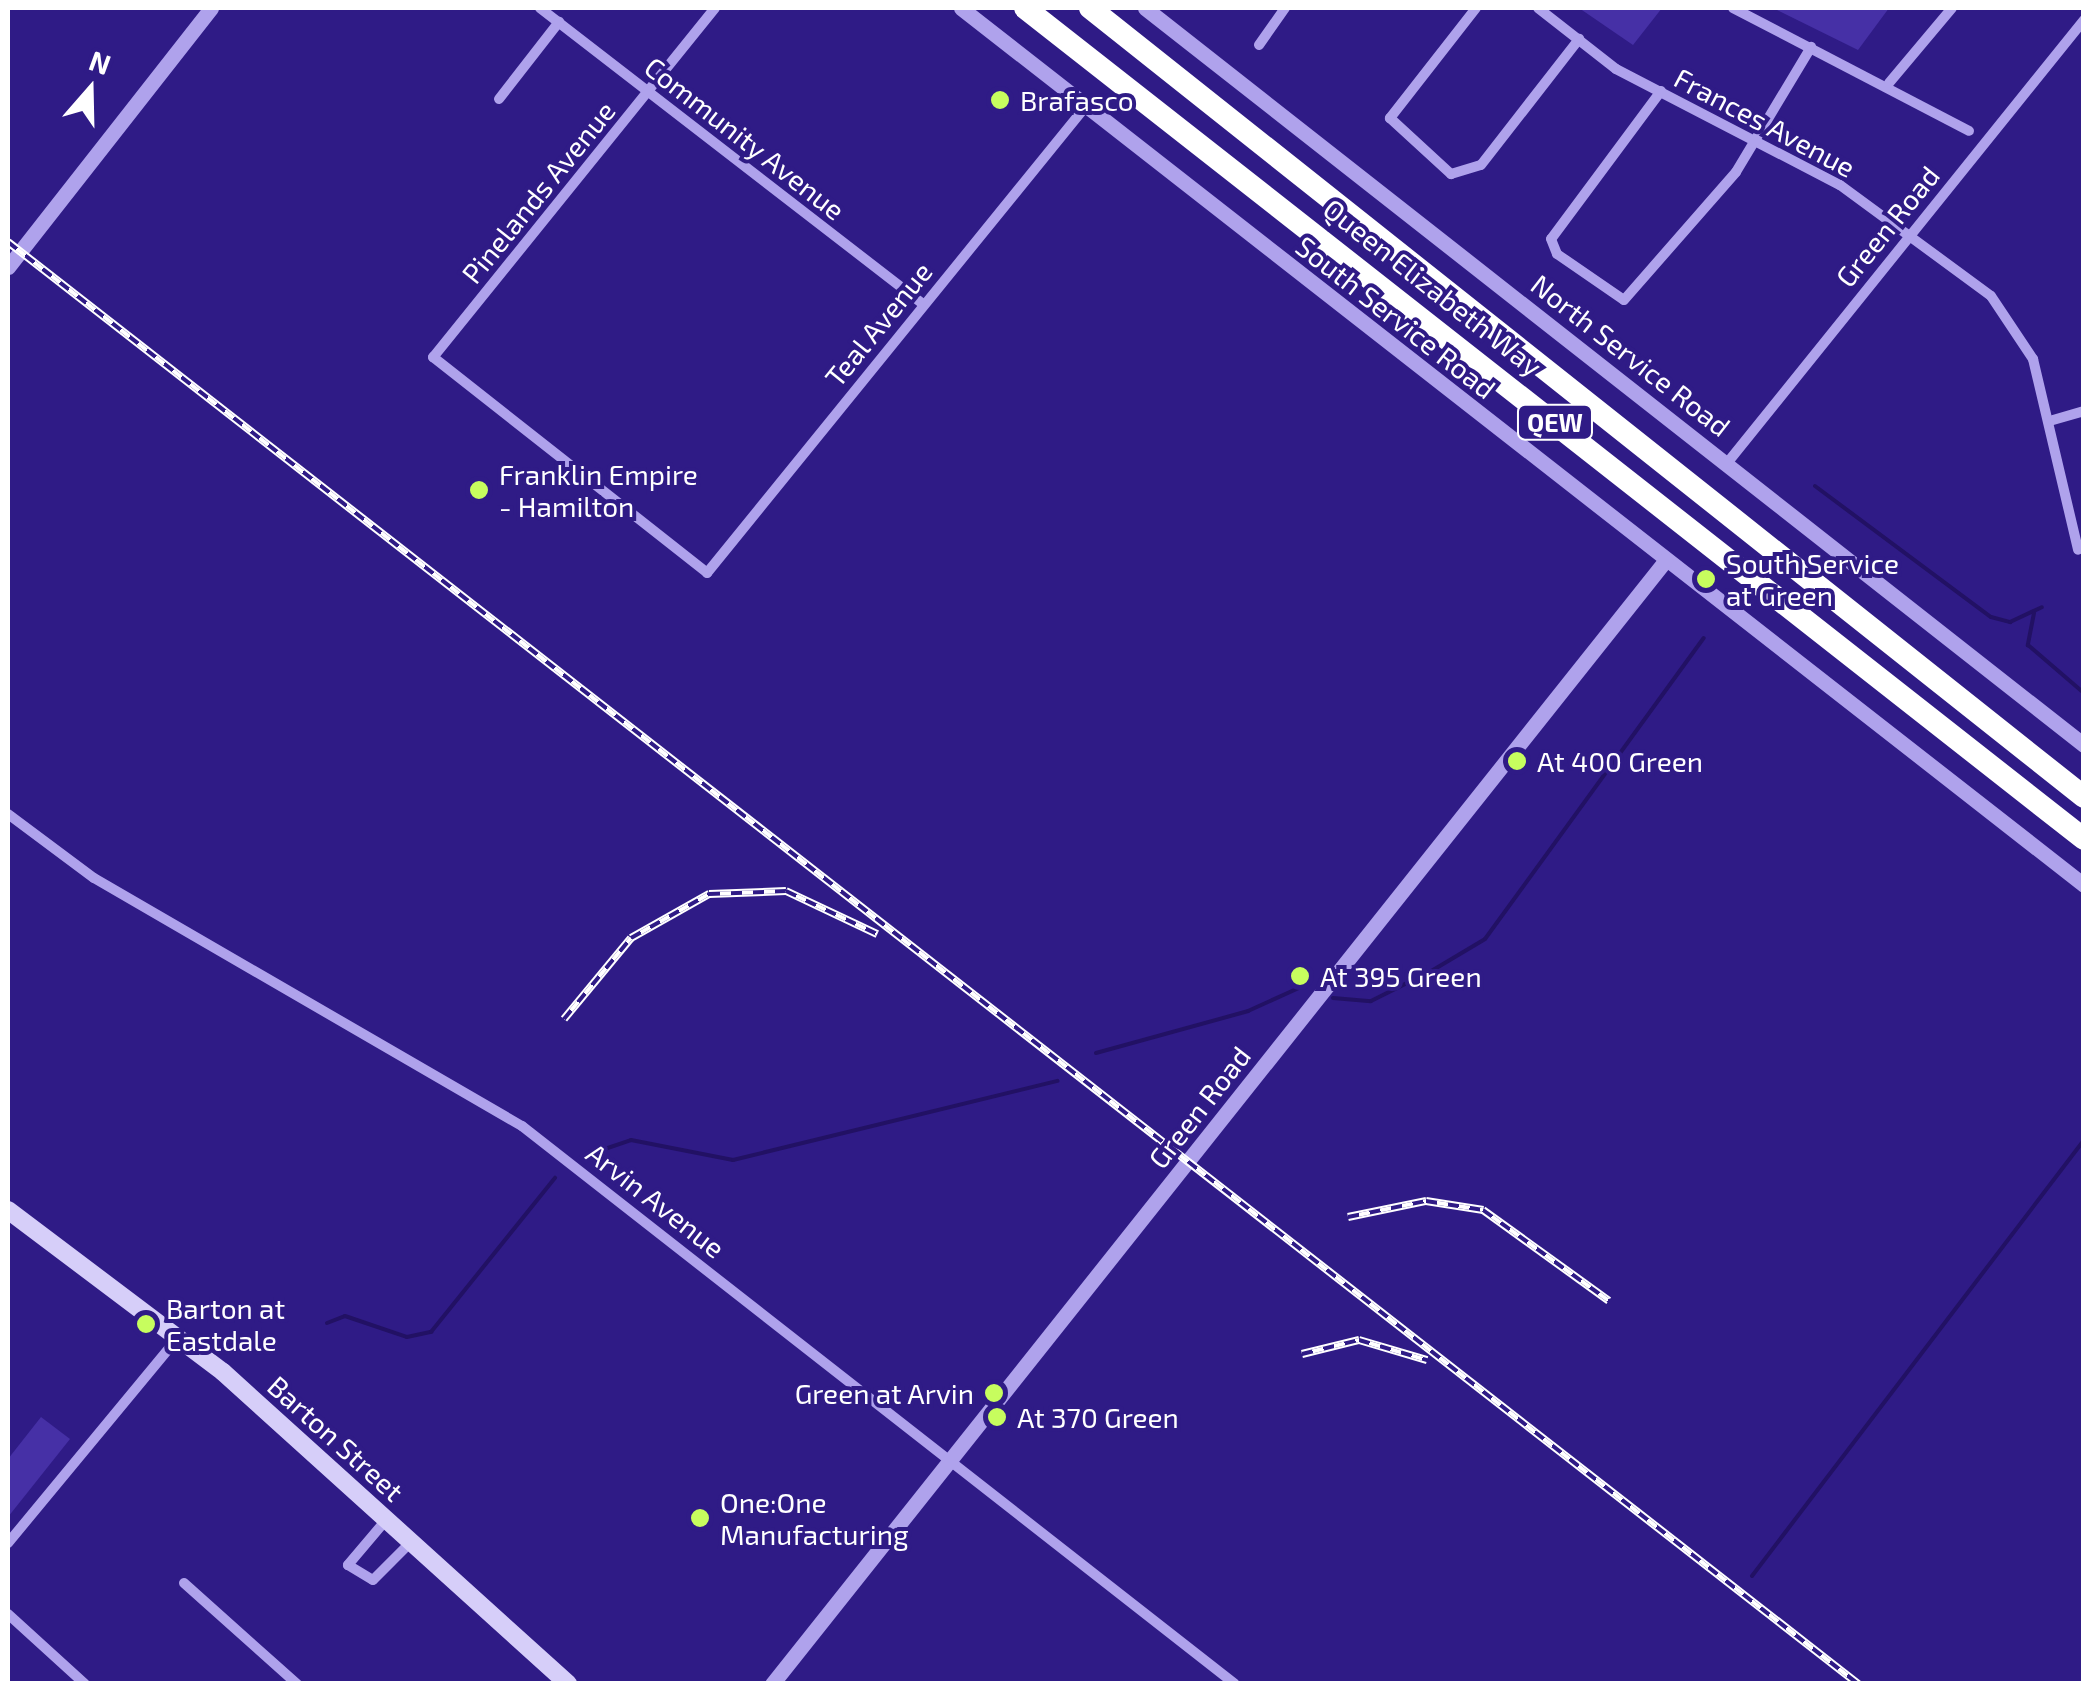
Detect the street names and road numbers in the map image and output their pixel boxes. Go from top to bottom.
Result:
street label: Community Avenue [638,49,852,227]
street label: Frances Avenue [1669,60,1861,184]
street label: Pinelands Avenue [454,94,622,290]
street label: Green Road [1828,159,1946,293]
street label: Queen Elizabeth Way [1317,191,1549,383]
street label: South Service Road [1290,229,1502,405]
street label: Teal Avenue [817,254,939,394]
street label: North Service Road [1525,267,1737,443]
road number: QEW [1515,402,1595,442]
street label: Green Road [1141,1039,1257,1175]
street label: Arvin Avenue [580,1135,732,1265]
street label: Barton Street [261,1368,411,1508]

